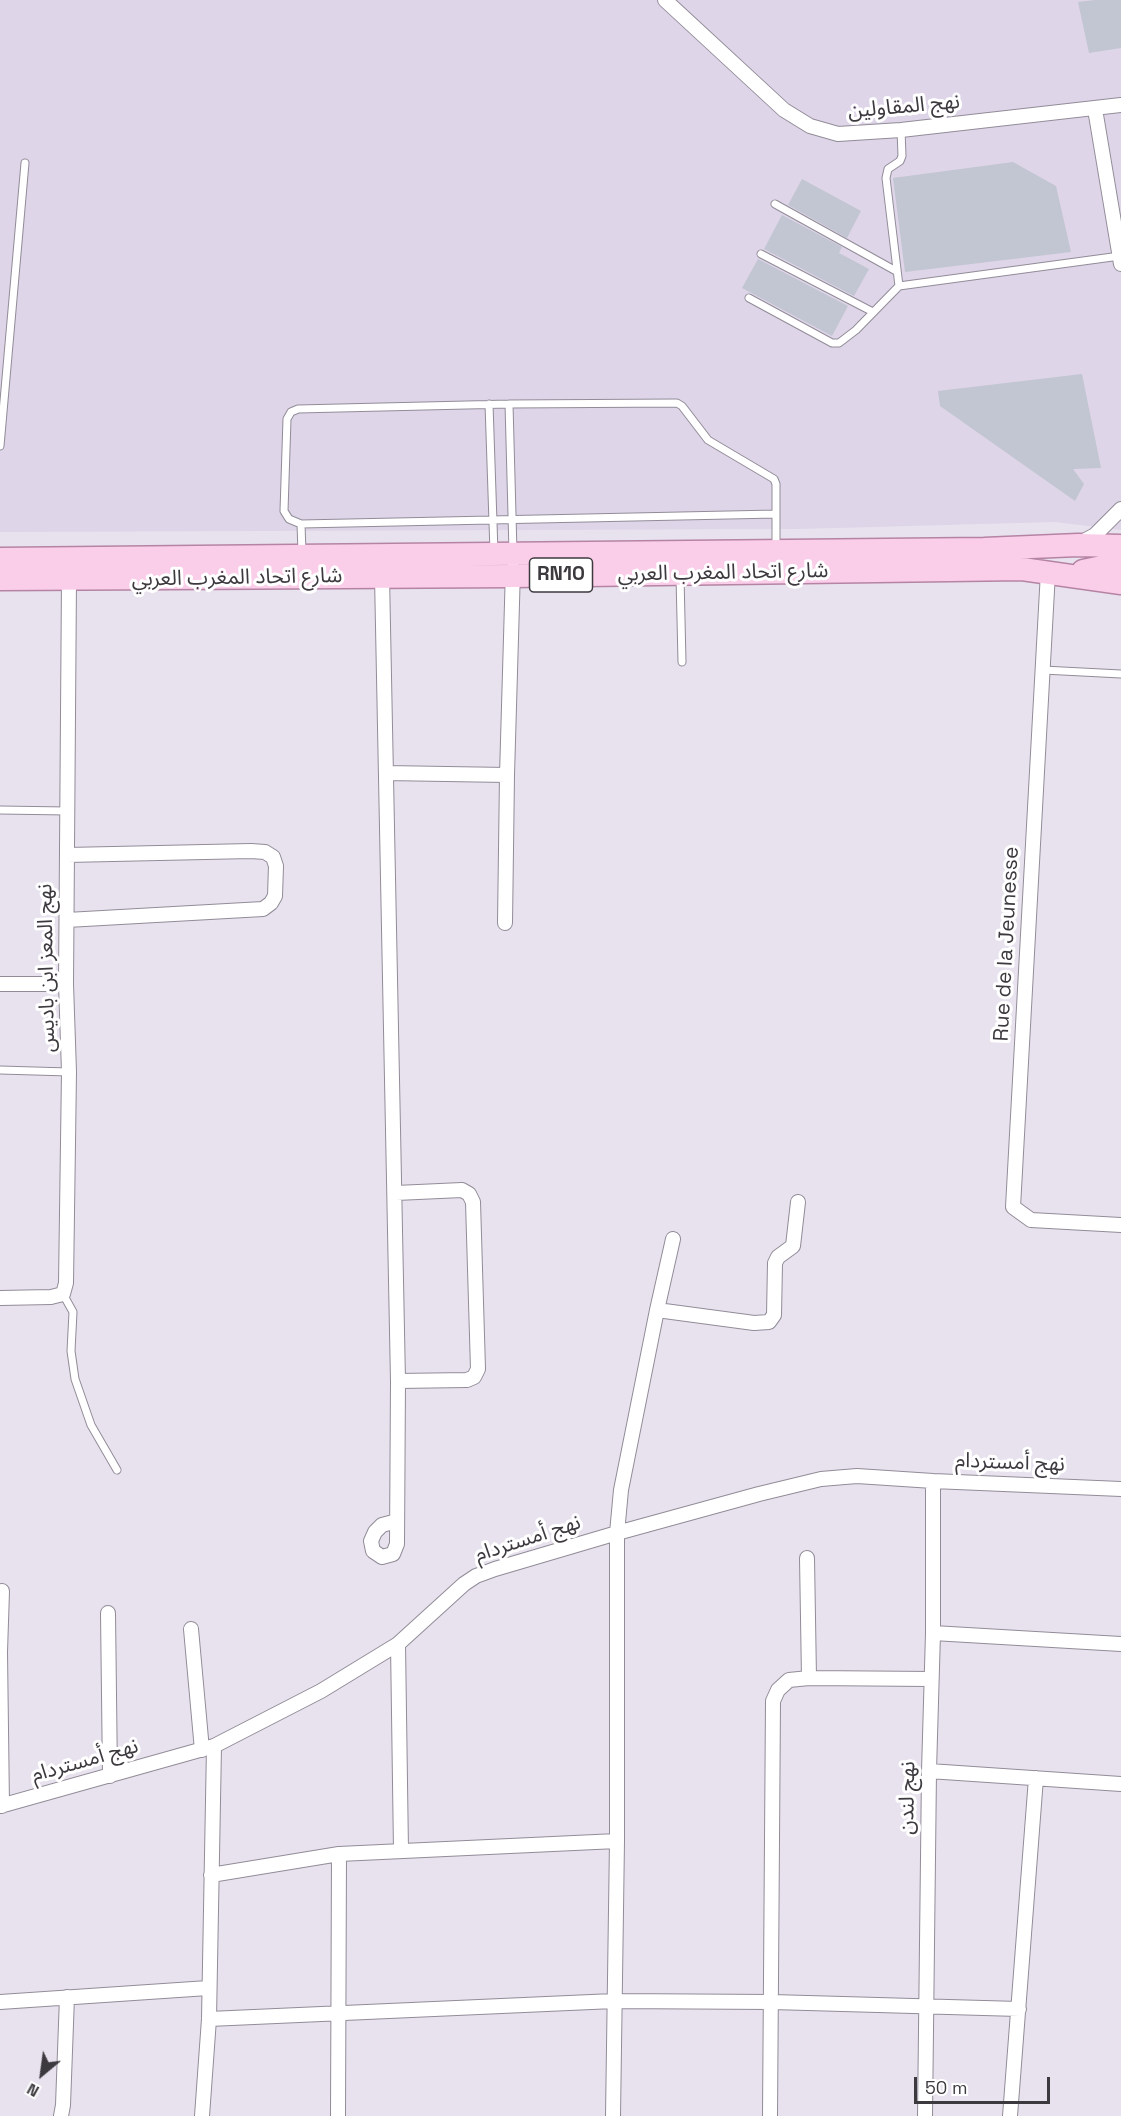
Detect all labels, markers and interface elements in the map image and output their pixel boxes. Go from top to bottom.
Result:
street label: نهج المقاولين [847,90,961,124]
road number: RN10 [530,558,592,592]
street label: شارع اتحاد المغرب العربي [617,559,829,587]
street label: شارع اتحاد المغرب العربي [131,564,343,592]
street label: Rue de la Jeunesse [989,846,1025,1042]
street label: نهج المعز ابن باديس [33,883,61,1053]
street label: نهج أمستردام [955,1448,1065,1478]
street label: نهج أمستردام [472,1510,584,1568]
street label: نهج أمستردام [29,1734,141,1788]
street label: نهج لندن [895,1761,921,1835]
north arrow [12,2044,72,2104]
scale bar [917,2065,1054,2103]
text: 50 m [925,2076,967,2099]
text: N [23,2078,43,2102]

